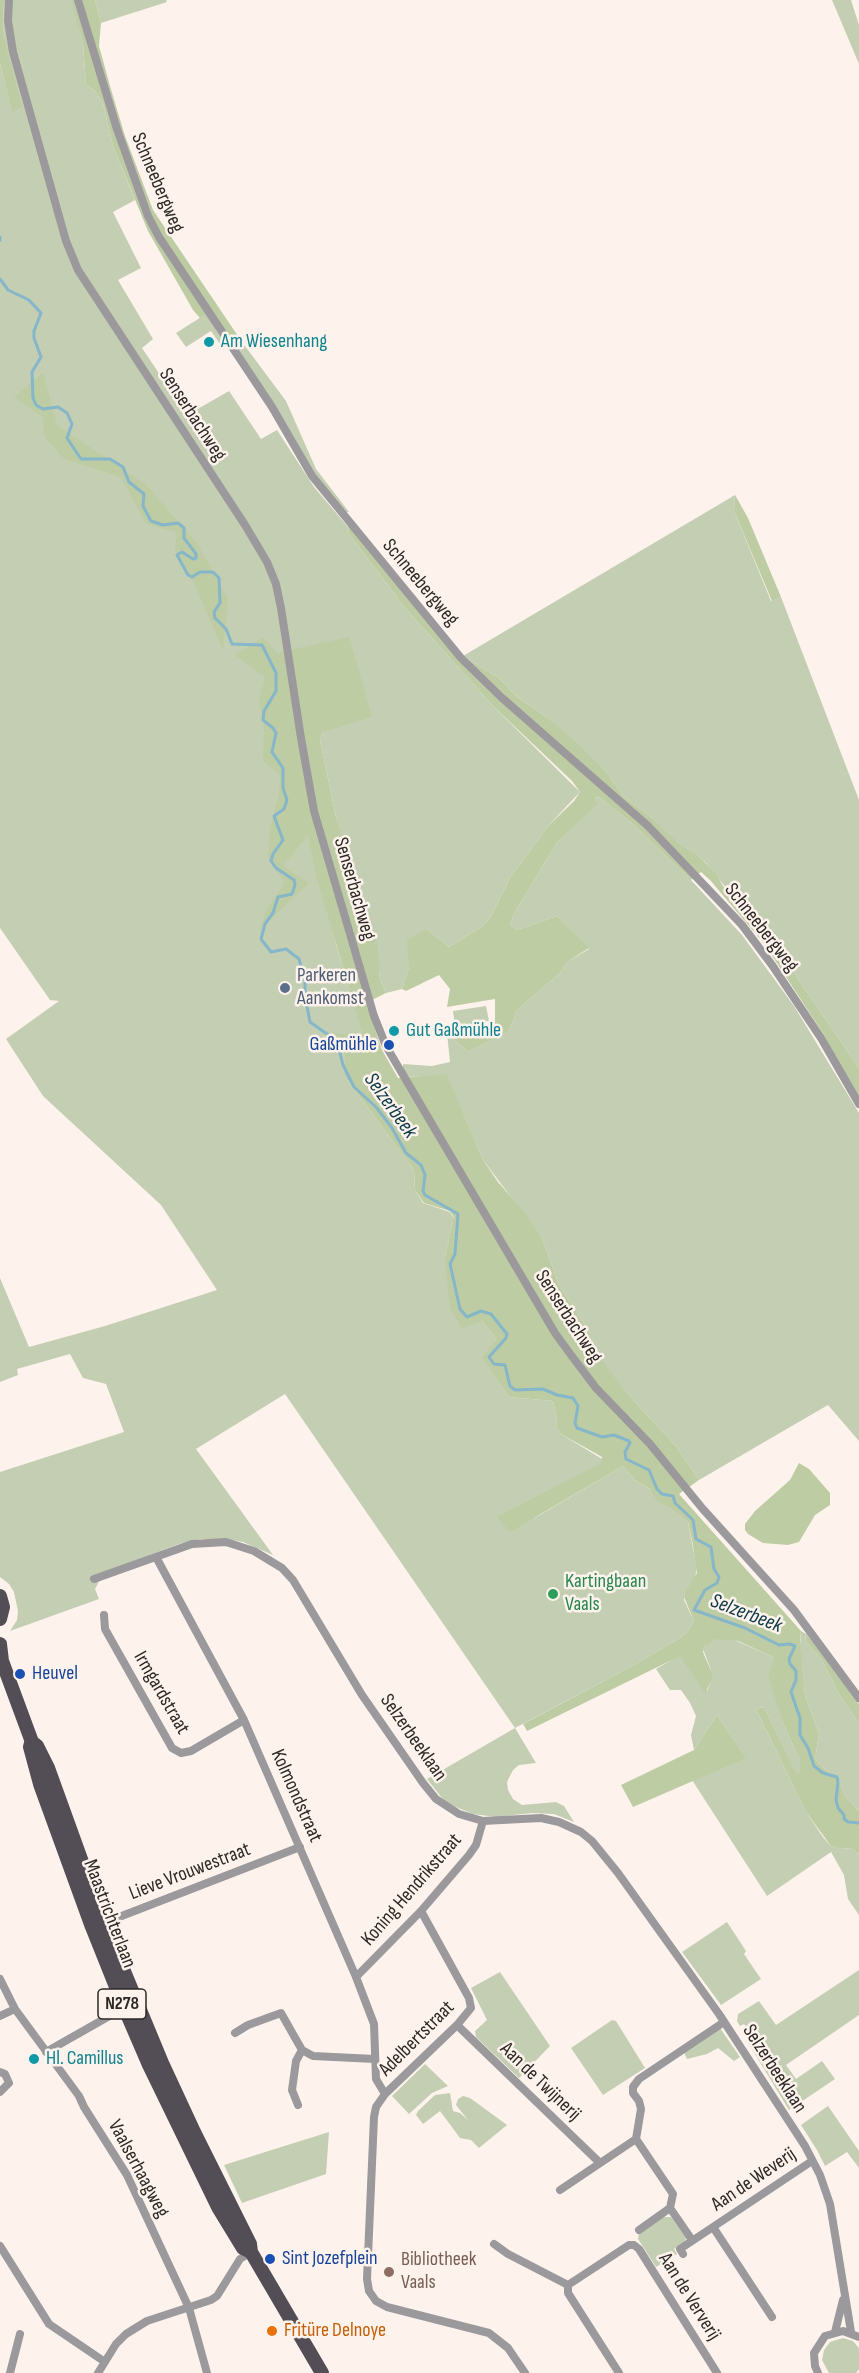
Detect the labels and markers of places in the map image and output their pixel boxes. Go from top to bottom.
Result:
place label: Am Wiesenhang [221,330,327,354]
marker: Am Wiesenhang [202,335,216,349]
place label: Parkeren Aankomst [297,964,364,1011]
marker: Parkeren Aankomst [278,981,292,995]
place label: Gut Gaßmühle [406,1019,501,1043]
marker: Gut Gaßmühle [387,1024,401,1038]
place label: Gaßmühle [310,1033,377,1057]
marker: Gaßmühle [382,1038,396,1052]
place label: Kartingbaan Vaals [565,1570,646,1617]
marker: Kartingbaan Vaals [546,1587,560,1601]
place label: Heuvel [32,1662,78,1686]
marker: Heuvel [13,1667,27,1681]
place label: Hl. Camillus [46,2047,123,2071]
marker: Hl. Camillus [27,2052,41,2066]
place label: Sint Jozefplein [282,2247,378,2271]
place label: Bibliotheek Vaals [401,2248,476,2295]
marker: Sint Jozefplein [263,2252,277,2266]
marker: Bibliotheek Vaals [382,2265,396,2279]
place label: Fritüre Delnoye [284,2319,386,2343]
marker: Fritüre Delnoye [265,2324,279,2338]

